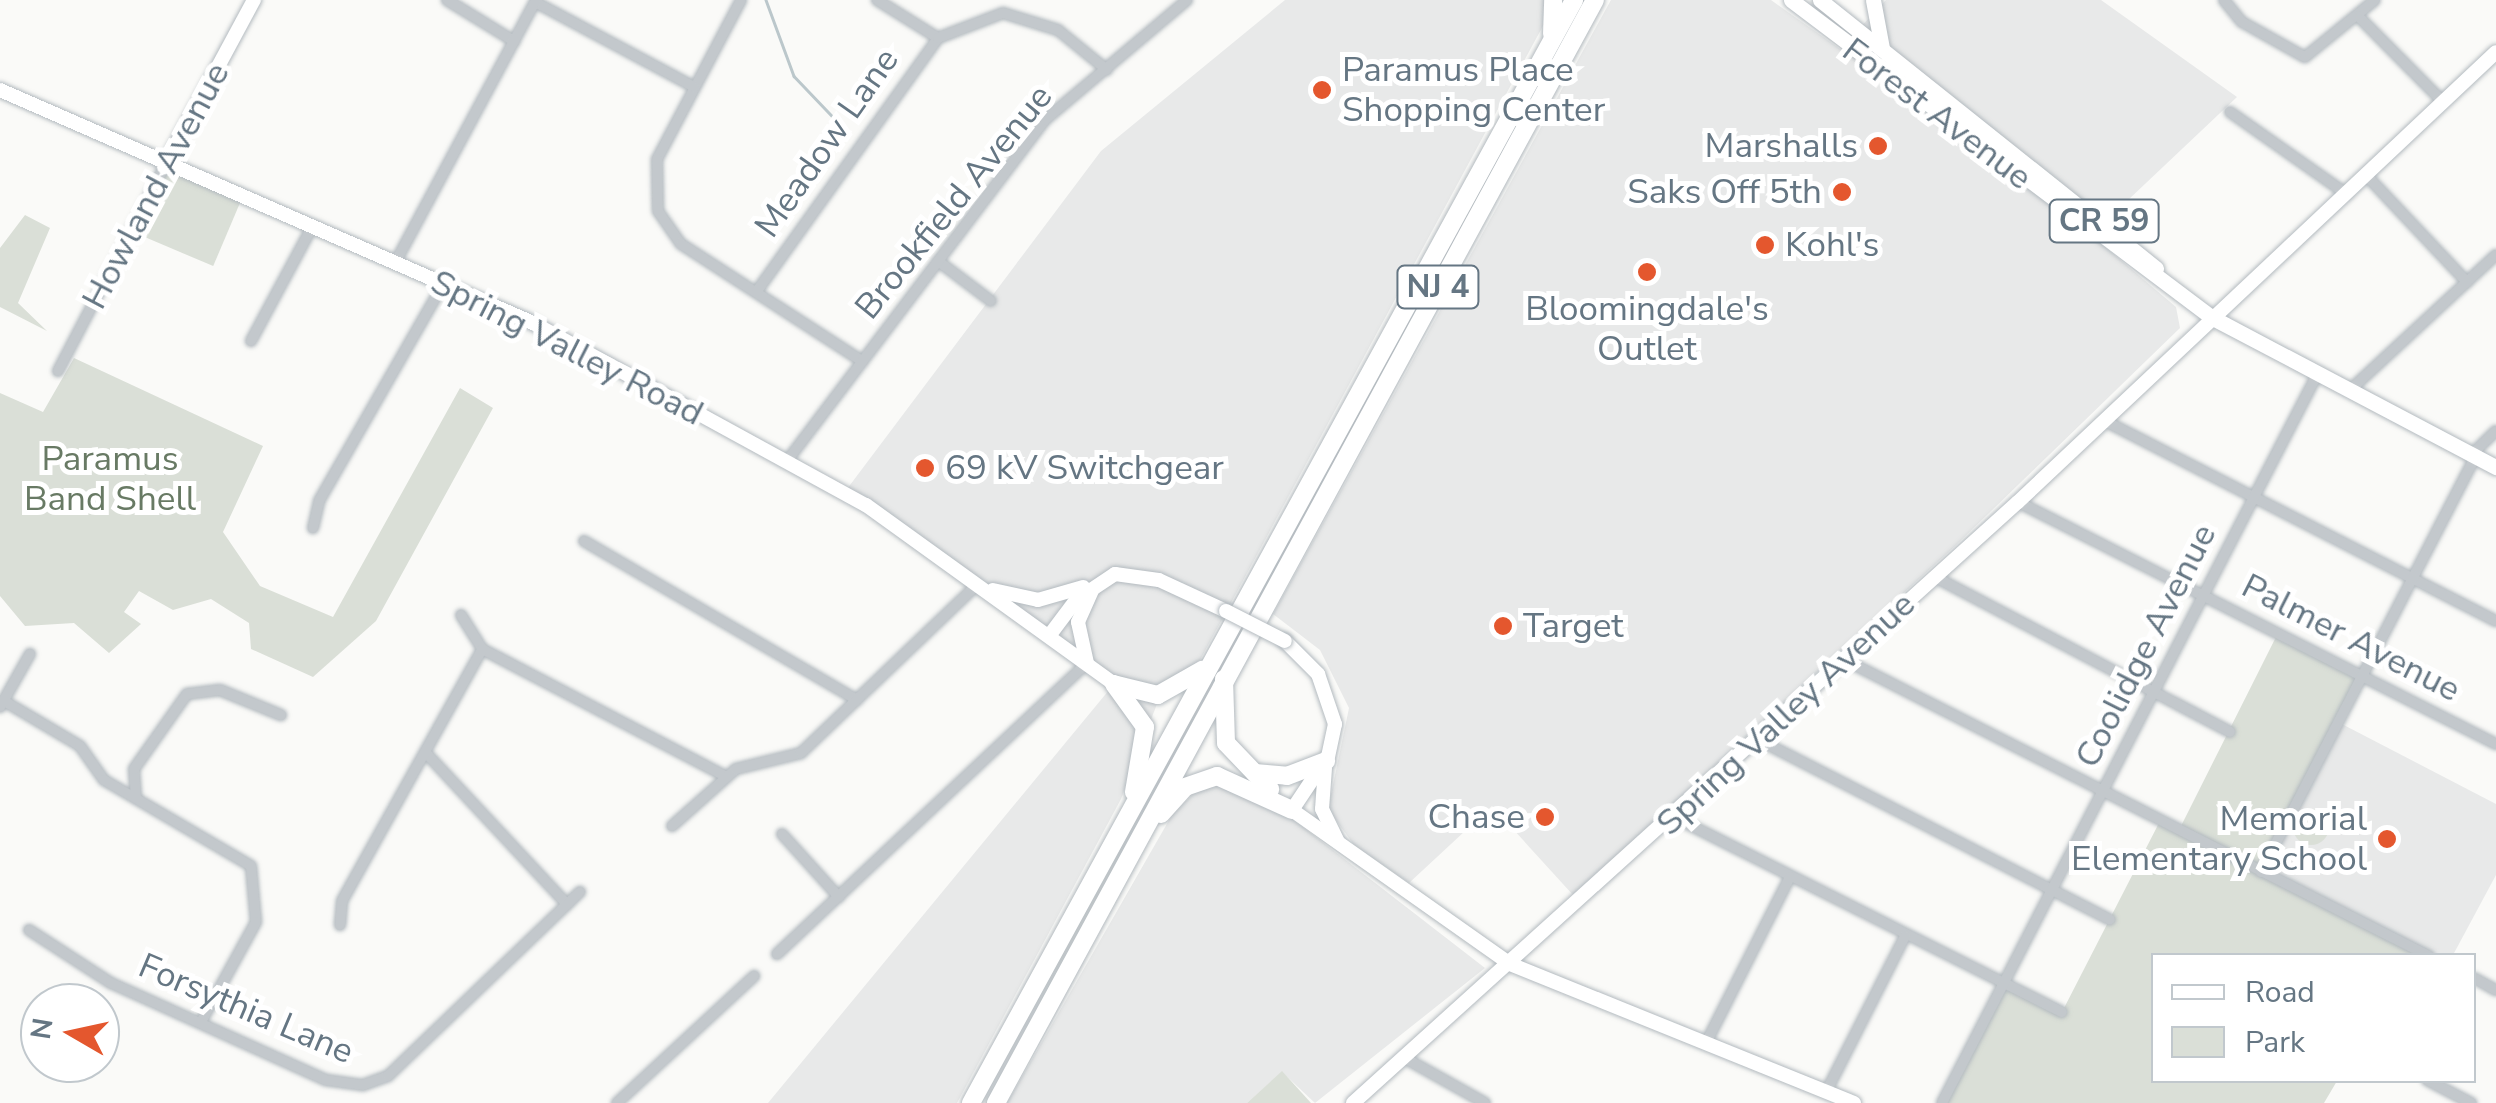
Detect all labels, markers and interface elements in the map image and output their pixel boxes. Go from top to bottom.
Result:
street label: Forest Avenue [1834,29,2040,199]
street label: Meadow Lane [746,40,908,246]
place label: Paramus Place Shopping Center [1342,49,1605,131]
street label: Howland Avenue [73,56,239,316]
street label: Brookfield Avenue [847,76,1061,328]
marker: Paramus Place Shopping Center [1311,79,1333,101]
place label: Marshalls [1705,125,1858,167]
marker: Marshalls [1867,135,1889,157]
place label: Saks Off 5th [1627,171,1822,213]
marker: Saks Off 5th [1831,181,1853,203]
road number: CR 59 [2046,194,2162,248]
place label: Kohl's [1785,224,1879,266]
marker: Kohl's [1754,234,1776,256]
road number: NJ 4 [1396,260,1480,314]
street label: Spring Valley Road [424,261,710,435]
marker: Bloomingdale's Outlet [1636,261,1658,283]
place label: Bloomingdale's Outlet [1525,288,1769,370]
park label: Paramus Band Shell [24,438,196,520]
place label: 69 kV Switchgear [945,447,1224,489]
marker: 69 kV Switchgear [914,457,936,479]
street label: Coolidge Avenue [2067,517,2225,775]
street label: Palmer Avenue [2235,565,2467,711]
street label: Spring Valley Avenue [1648,583,1924,845]
place label: Target [1523,605,1624,647]
marker: Target [1492,615,1514,637]
place label: Chase [1428,796,1525,838]
place label: Memorial Elementary School [2071,798,2367,880]
marker: Chase [1534,806,1556,828]
marker: Memorial Elementary School [2376,828,2398,850]
street label: Forsythia Lane [132,945,360,1073]
legend [2151,953,2476,1083]
text: Road [2245,972,2315,1013]
north arrow [20,983,120,1083]
text: N [22,1015,63,1042]
text: Park [2245,1022,2305,1063]

